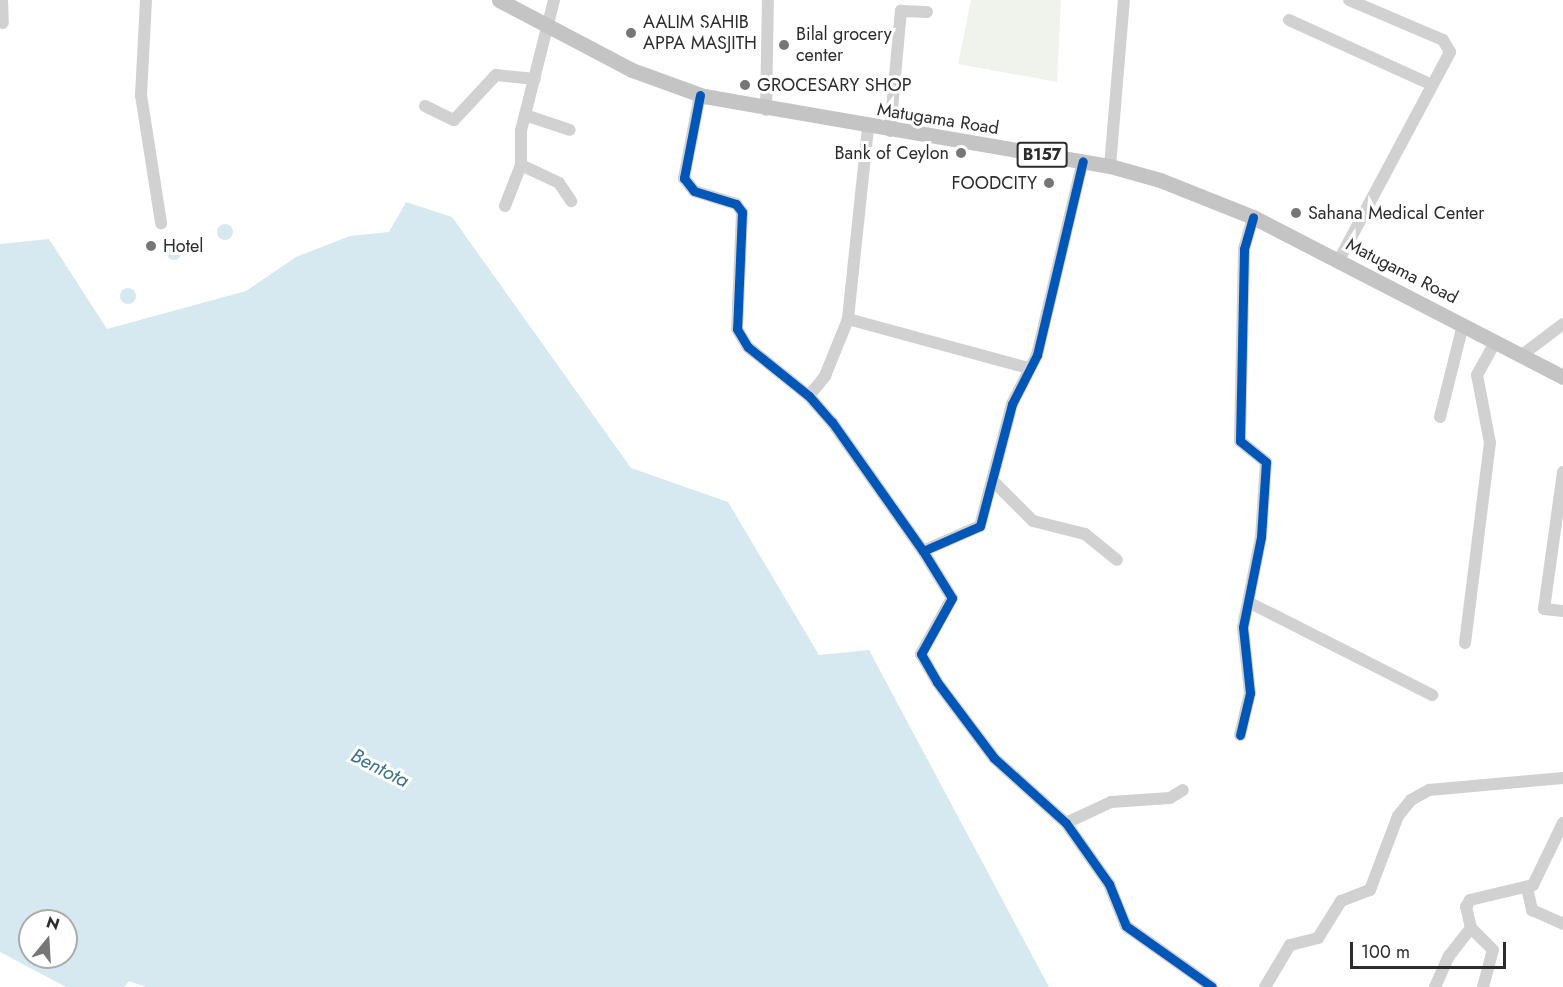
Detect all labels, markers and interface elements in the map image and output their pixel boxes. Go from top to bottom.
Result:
place label: AALIM SAHIB APPA MASJITH [643,12,757,54]
place label: Bilal grocery center [796,24,892,66]
marker: AALIM SAHIB APPA MASJITH [624,26,638,40]
marker: Bilal grocery center [777,38,791,52]
place label: GROCESARY SHOP [757,74,912,96]
marker: GROCESARY SHOP [738,78,752,92]
street label: Matugama Road [876,99,1000,139]
place label: Bank of Ceylon [834,142,949,164]
road number: B157 [1016,142,1068,168]
marker: Bank of Ceylon [954,146,968,160]
place label: FOODCITY [952,172,1037,194]
marker: FOODCITY [1042,176,1056,190]
place label: Sahana Medical Center [1308,202,1485,224]
marker: Sahana Medical Center [1289,206,1303,220]
street label: Matugama Road [1342,233,1462,309]
place label: Hotel [163,235,203,257]
marker: Hotel [144,239,158,253]
water label: Bentota [347,743,413,793]
north arrow [18,909,78,969]
text: N [43,910,63,936]
scale bar [1353,930,1509,968]
text: 100 m [1361,939,1410,965]

